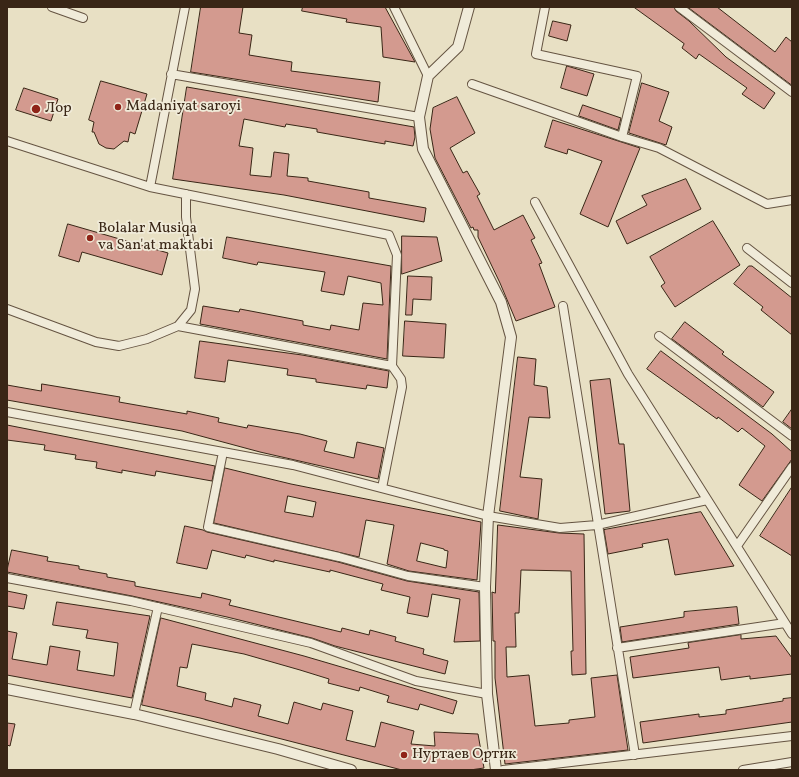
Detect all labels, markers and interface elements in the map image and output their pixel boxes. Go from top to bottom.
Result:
place label: Madaniyat saroyi [126,98,241,116]
place label: Лор [45,100,72,118]
marker: Madaniyat saroyi [113,102,123,112]
marker: Лор [30,103,42,115]
place label: Bolalar Musiqa va San'at maktabi [98,220,213,255]
marker: Bolalar Musiqa va San'at maktabi [85,233,95,243]
place label: Нуртаев Ортик [412,746,516,764]
marker: Нуртаев Ортик [399,750,409,760]

